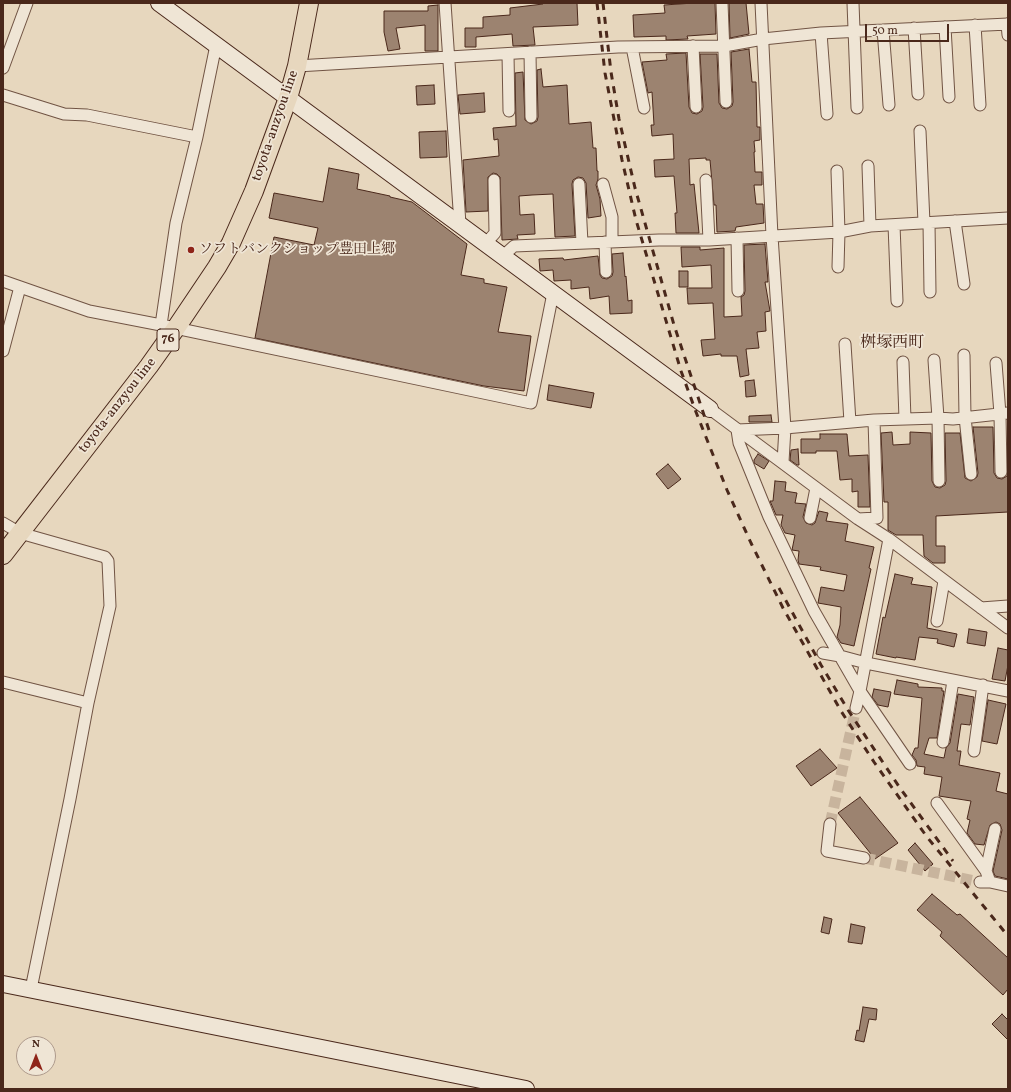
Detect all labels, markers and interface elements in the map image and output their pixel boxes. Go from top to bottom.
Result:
scale bar [867,16,951,42]
text: 50 m [872,23,898,39]
street label: toyota-anzyou line [249,68,303,184]
place label: ソフトバンクショップ豊田上郷 [199,242,395,258]
marker: ソフトバンクショップ豊田上郷 [186,245,196,255]
road number: 76 [157,329,179,351]
district label: 桝塚西町 [860,334,924,354]
street label: toyota-anzyou line [76,355,160,457]
north arrow [16,1036,56,1076]
text: N [32,1037,40,1052]

